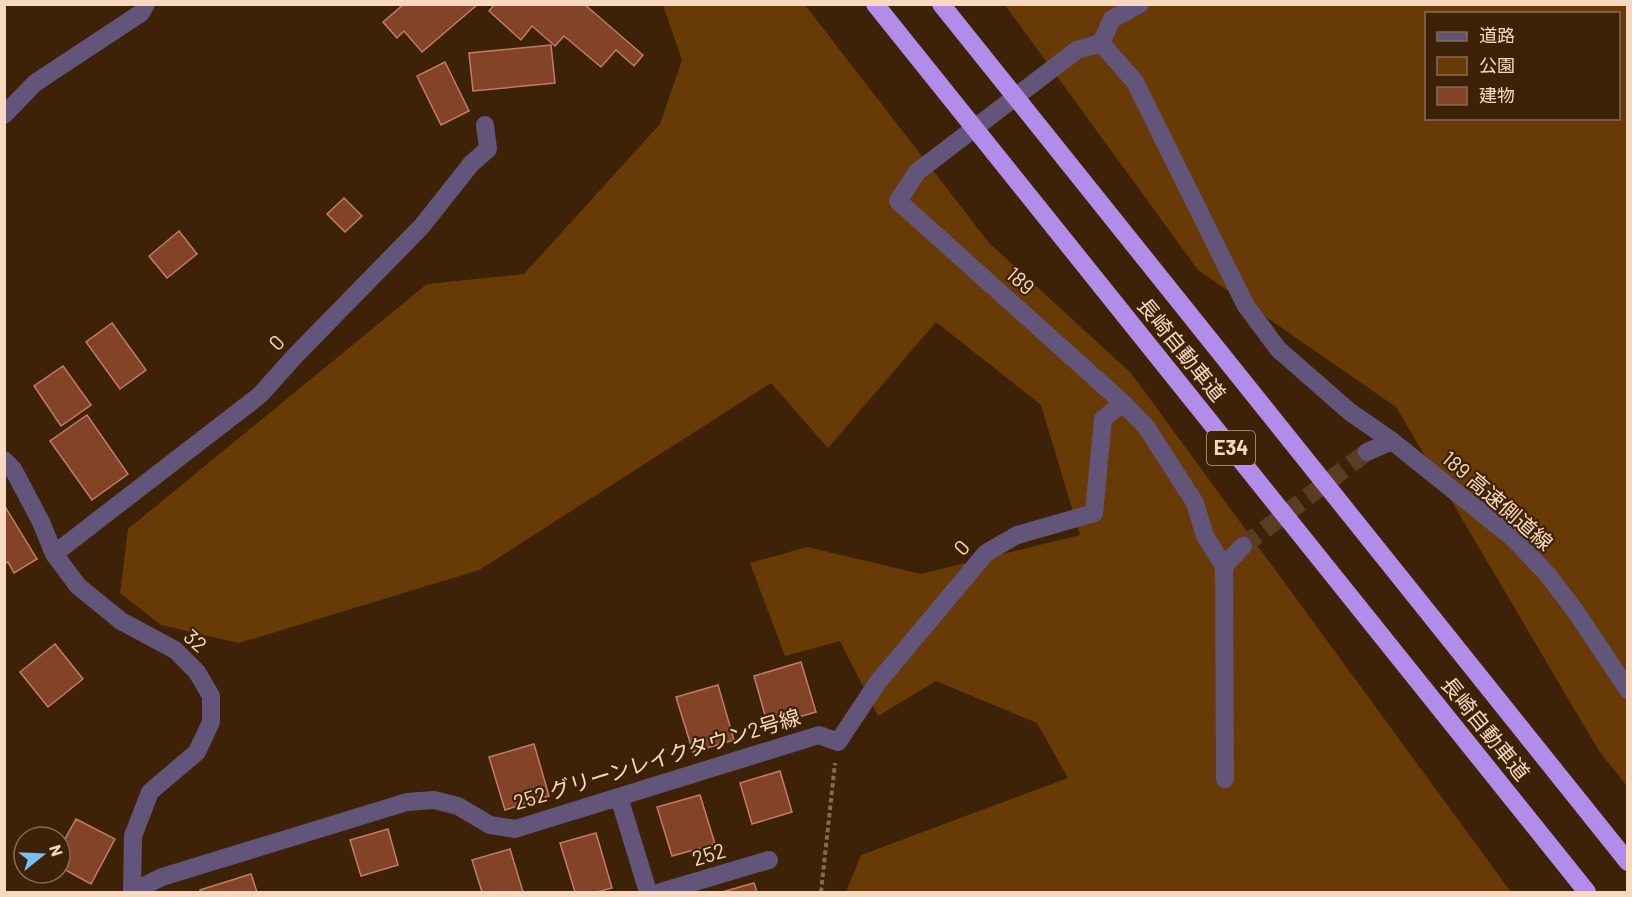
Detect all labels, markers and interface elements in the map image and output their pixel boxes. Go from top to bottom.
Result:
legend [1425,12,1620,120]
text: 道路 [1479,24,1515,46]
text: 公園 [1479,54,1515,76]
text: 建物 [1479,84,1515,106]
street label: 189 [1002,261,1040,299]
street label: 長崎自動車道 [1133,292,1232,406]
street label: 0 [263,329,289,355]
road number: E34 [1207,431,1255,465]
street label: 189 高速側道線 [1438,445,1558,555]
street label: 0 [948,534,974,560]
street label: 32 [179,623,213,657]
street label: 長崎自動車道 [1437,671,1536,785]
street label: 252 グリーンレイクタウン2号線 [510,703,803,814]
north arrow [12,825,72,885]
street label: 252 [689,837,728,870]
text: N [46,842,67,858]

